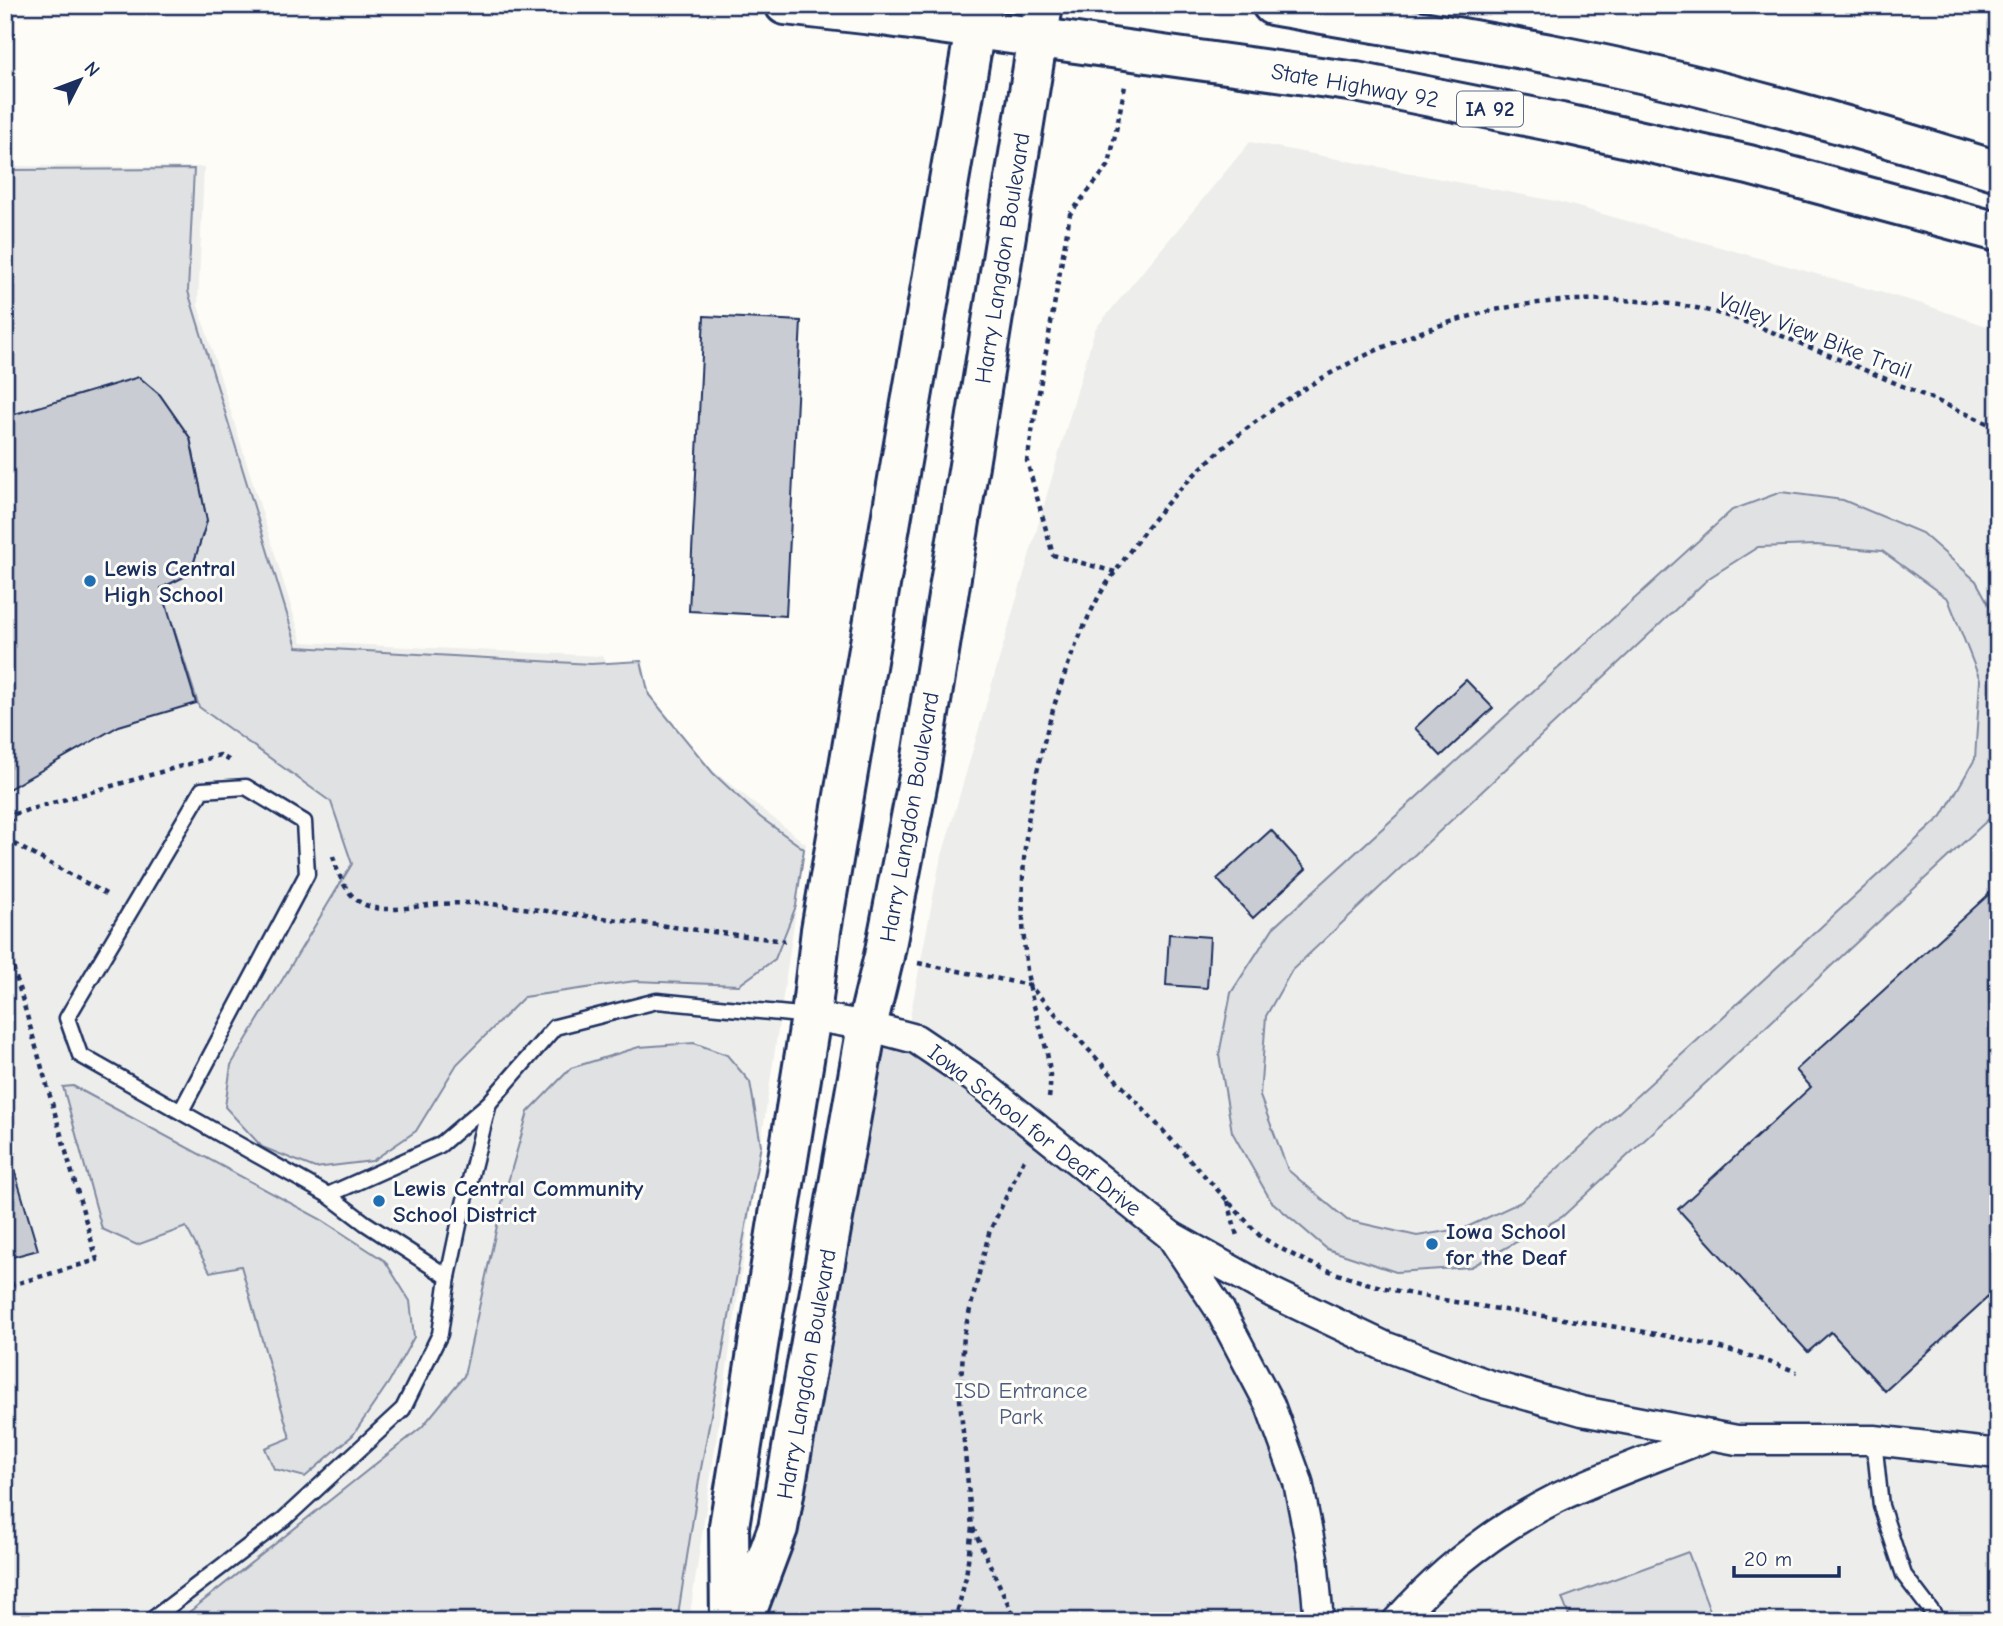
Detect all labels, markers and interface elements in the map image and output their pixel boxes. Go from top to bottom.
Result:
north arrow [46,46,116,116]
text: N [80,57,104,81]
street label: State Highway 92 [1269,57,1441,113]
road number: IA 92 [1457,92,1523,126]
street label: Harry Langdon Boulevard [969,131,1036,386]
street label: Valley View Bike Trail [1714,286,1915,385]
place label: Lewis Central High School [104,555,236,608]
marker: Lewis Central High School [82,573,98,589]
street label: Harry Langdon Boulevard [874,690,945,944]
street label: Iowa School for Deaf Drive [923,1039,1147,1222]
place label: Lewis Central Community School District [393,1175,644,1228]
marker: Lewis Central Community School District [371,1193,387,1209]
place label: Iowa School for the Deaf [1445,1218,1568,1271]
marker: Iowa School for the Deaf [1424,1236,1440,1252]
street label: Harry Langdon Boulevard [771,1247,842,1501]
park label: ISD Entrance Park [955,1377,1087,1430]
scale bar [1734,1535,1839,1579]
text: 20 m [1744,1547,1792,1571]

